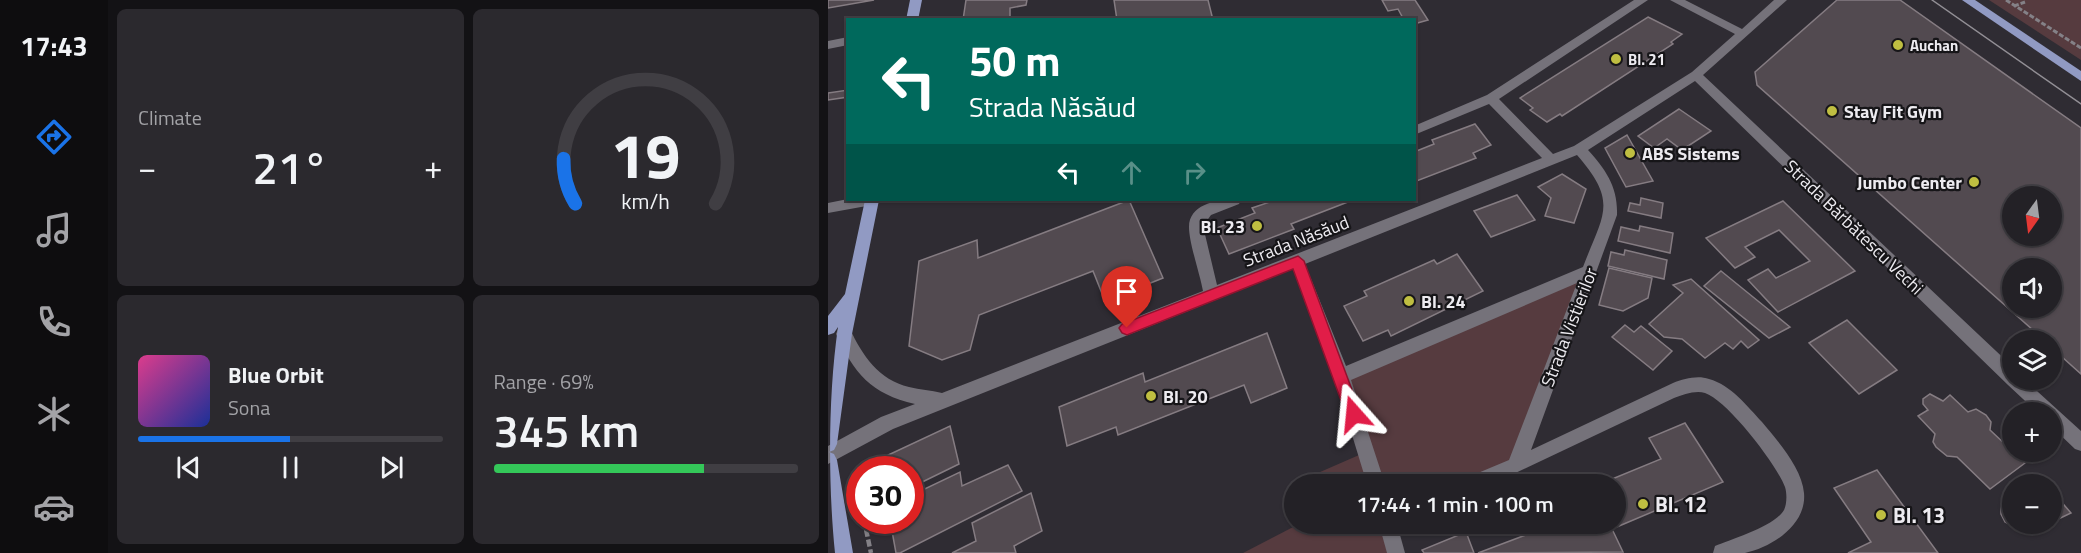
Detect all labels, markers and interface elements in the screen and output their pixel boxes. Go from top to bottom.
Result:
text: 17:43 [20,25,88,66]
text: 50 m [969,28,1061,92]
place label: Auchan [1910,34,1958,57]
marker: Auchan [1891,38,1905,52]
icon: left [870,42,948,120]
place label: Bl. 21 [1628,48,1665,71]
marker: Bl. 21 [1609,52,1623,66]
text: Strada Năsăud [969,86,1136,127]
place label: Stay Fit Gym [1844,98,1942,125]
text: Climate [138,102,202,133]
marker: Stay Fit Gym [1825,104,1839,118]
text: 19 [611,107,681,202]
icon: directions [33,116,75,158]
text: 21° [252,133,328,201]
place label: ABS Sistems [1642,140,1740,167]
text: − [138,142,156,192]
text: + [424,142,442,192]
marker: ABS Sistems [1623,146,1637,160]
street label: Strada Bărbătescu Vechi [1778,153,1930,301]
icon: left [1052,156,1085,189]
icon: ahead [1115,156,1148,189]
icon: right [1178,156,1211,189]
place label: Jumbo Center [1857,169,1962,196]
marker: Jumbo Center [1967,175,1981,189]
text: km/h [621,186,670,218]
north arrow [2002,186,2062,246]
map controls [2002,186,2062,534]
street label: Strada Năsăud [1239,208,1353,274]
icon: music [33,209,75,251]
place label: Bl. 23 [1200,213,1245,240]
marker: Bl. 23 [1250,219,1264,233]
button: sound [2002,258,2062,318]
street label: Strada Vistierilor [1534,263,1604,391]
pin [1101,266,1152,328]
icon: arrive [1110,275,1143,308]
place label: Bl. 24 [1421,288,1466,315]
marker: Bl. 24 [1402,294,1416,308]
icon: phone [33,301,75,343]
button: layers [2002,330,2062,390]
text: Blue Orbit [228,358,324,392]
text: Range · 69% [494,366,594,397]
position arrow [1322,382,1386,446]
place label: Bl. 20 [1163,383,1208,410]
marker: Bl. 20 [1144,389,1158,403]
text: Sona [228,392,270,423]
icon: climate [33,393,75,435]
text: 345 km [494,396,639,464]
button: + [2002,402,2062,462]
icon: previous [172,451,205,484]
icon: pause [274,451,307,484]
icon: next [375,451,408,484]
speed limit sign: 30 [846,456,924,534]
button: − [2002,474,2062,534]
icon: car [33,486,75,528]
text: 17:44 · 1 min · 100 m [1356,487,1554,521]
place label: Bl. 12 [1655,488,1707,520]
marker: Bl. 12 [1636,497,1650,511]
place label: Bl. 13 [1893,499,1945,531]
marker: Bl. 13 [1874,508,1888,522]

